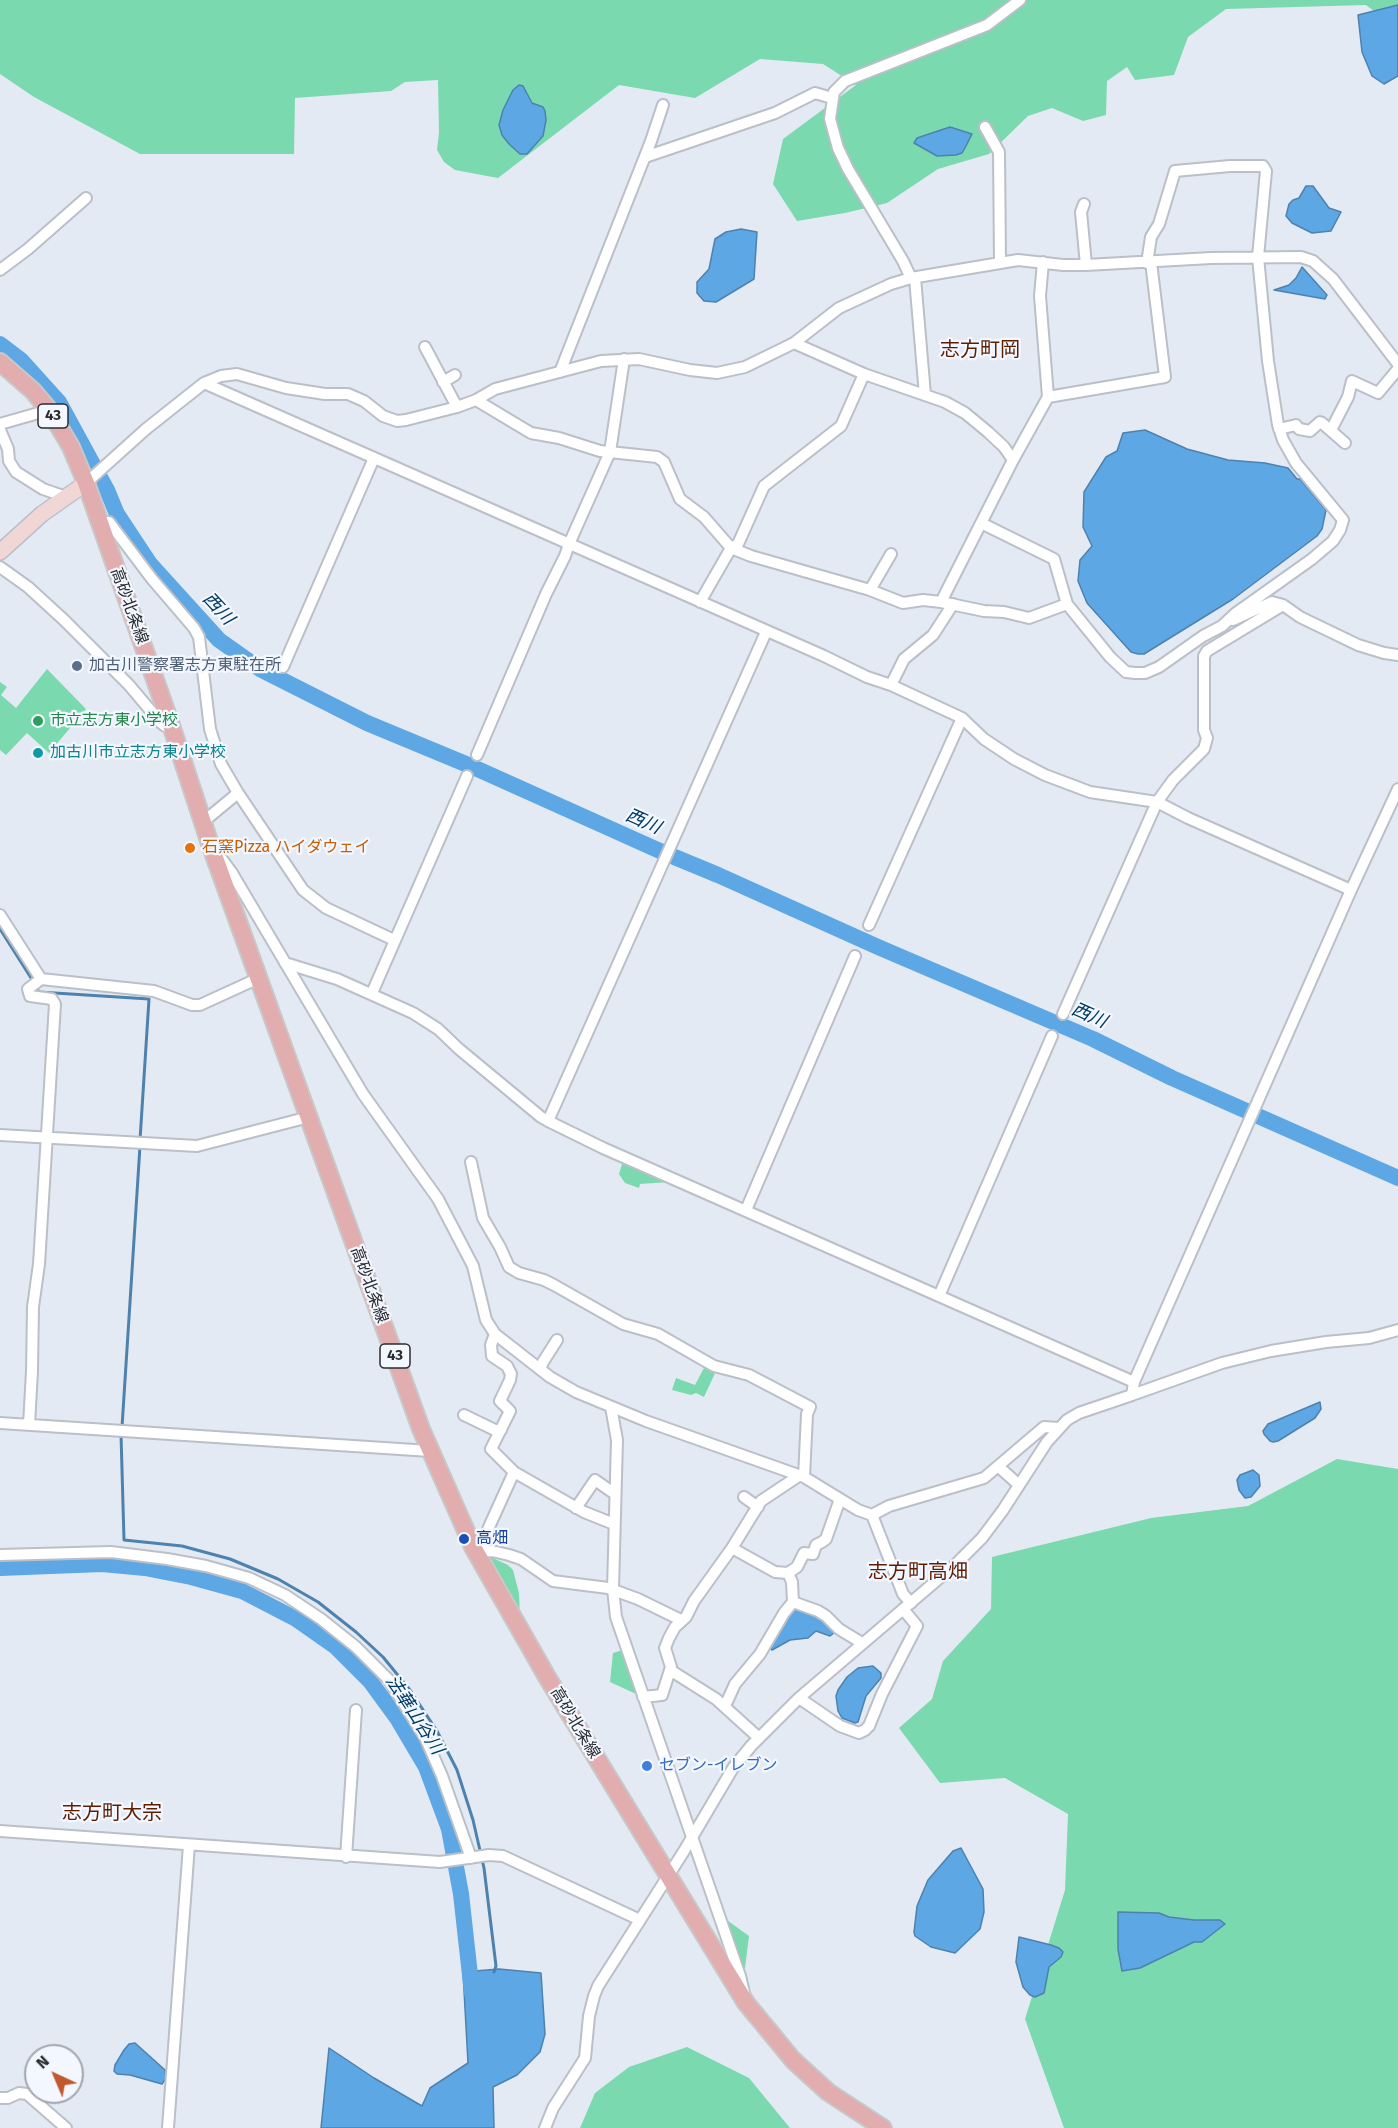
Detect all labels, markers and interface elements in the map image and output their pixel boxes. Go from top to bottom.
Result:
district label: 志方町岡 [940,338,1020,362]
road number: 43 [38,404,68,428]
street label: 高砂北条線 [106,565,152,647]
water label: 西川 [198,588,238,630]
place label: 加古川警察署志方東駐在所 [89,656,281,676]
marker: 加古川警察署志方東駐在所 [70,659,84,673]
place label: 市立志方東小学校 [50,711,178,731]
marker: 市立志方東小学校 [31,714,45,728]
place label: 加古川市立志方東小学校 [50,743,226,763]
marker: 加古川市立志方東小学校 [31,746,45,760]
water label: 西川 [622,805,664,839]
place label: 石窯Pizza ハイダウェイ [202,838,370,858]
marker: 石窯Pizza ハイダウェイ [183,841,197,855]
water label: 西川 [1068,999,1110,1033]
street label: 高砂北条線 [346,1244,392,1326]
road number: 43 [380,1344,410,1368]
place label: 高畑 [476,1529,508,1549]
marker: 高畑 [457,1532,471,1546]
district label: 志方町高畑 [868,1560,968,1584]
water label: 法華山谷川 [380,1671,448,1759]
street label: 高砂北条線 [546,1684,604,1762]
place label: セブン-イレブン [659,1756,777,1776]
marker: セブン-イレブン [640,1759,654,1773]
district label: 志方町大宗 [62,1801,162,1825]
north arrow [24,2044,84,2104]
text: N [32,2052,53,2073]

